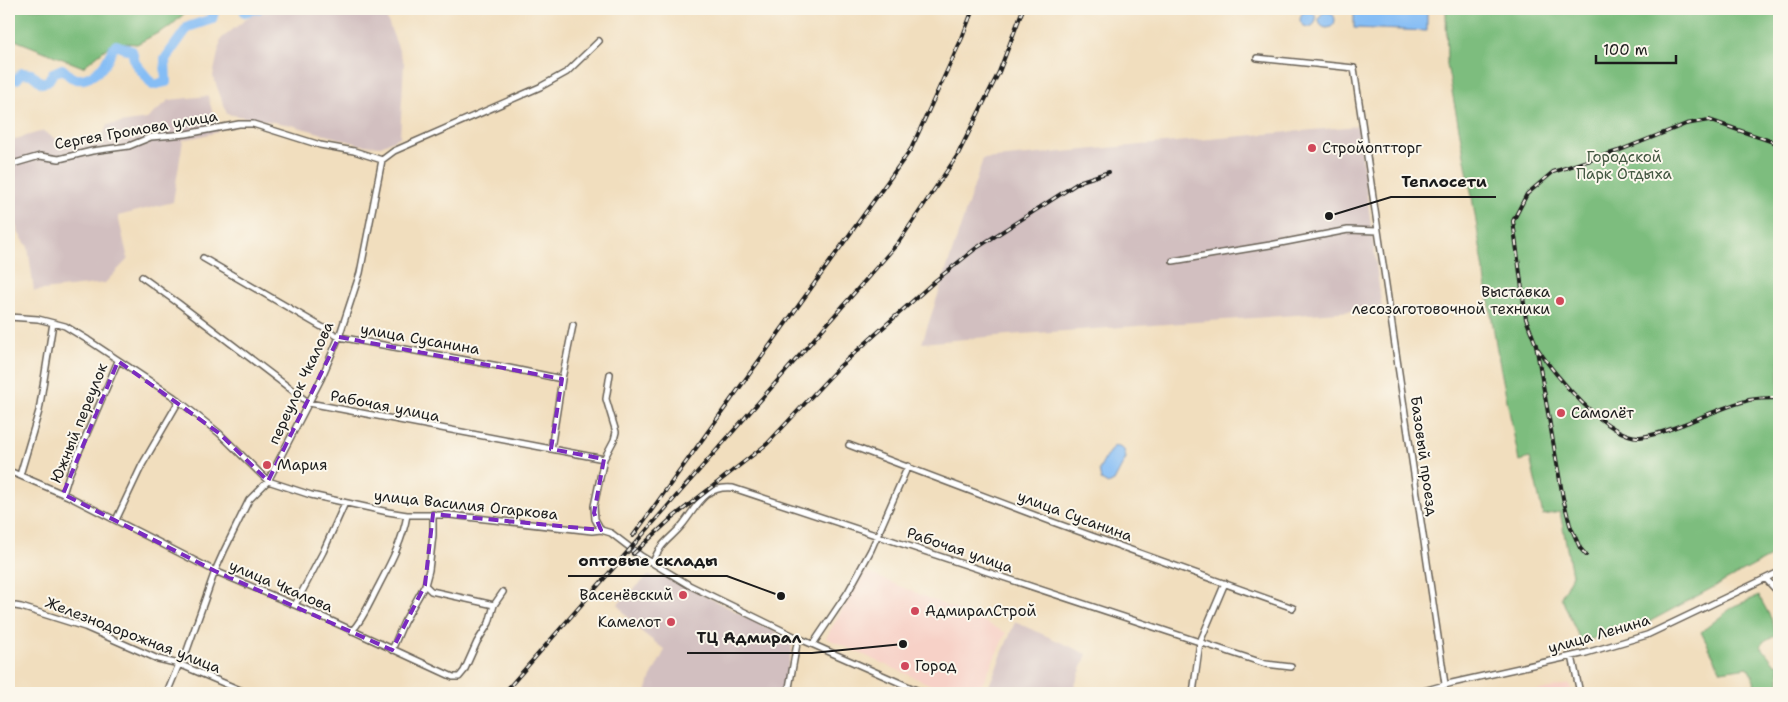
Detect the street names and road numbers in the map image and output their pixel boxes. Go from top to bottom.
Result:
street label: Сергея Громова улица [53,106,220,154]
street label: переулок Чкалова [264,318,339,448]
street label: улица Сусанина [359,319,482,359]
street label: Южный переулок [46,360,112,486]
street label: Рабочая улица [329,386,442,427]
street label: Базовый проезд [1406,395,1442,518]
street label: улица Василия Огаркова [373,485,560,525]
street label: улица Сусанина [1015,486,1136,546]
street label: Рабочая улица [904,522,1016,578]
street label: улица Чкалова [226,555,337,617]
street label: Железнодорожная улица [42,592,224,678]
street label: улица Ленина [1546,610,1653,658]

